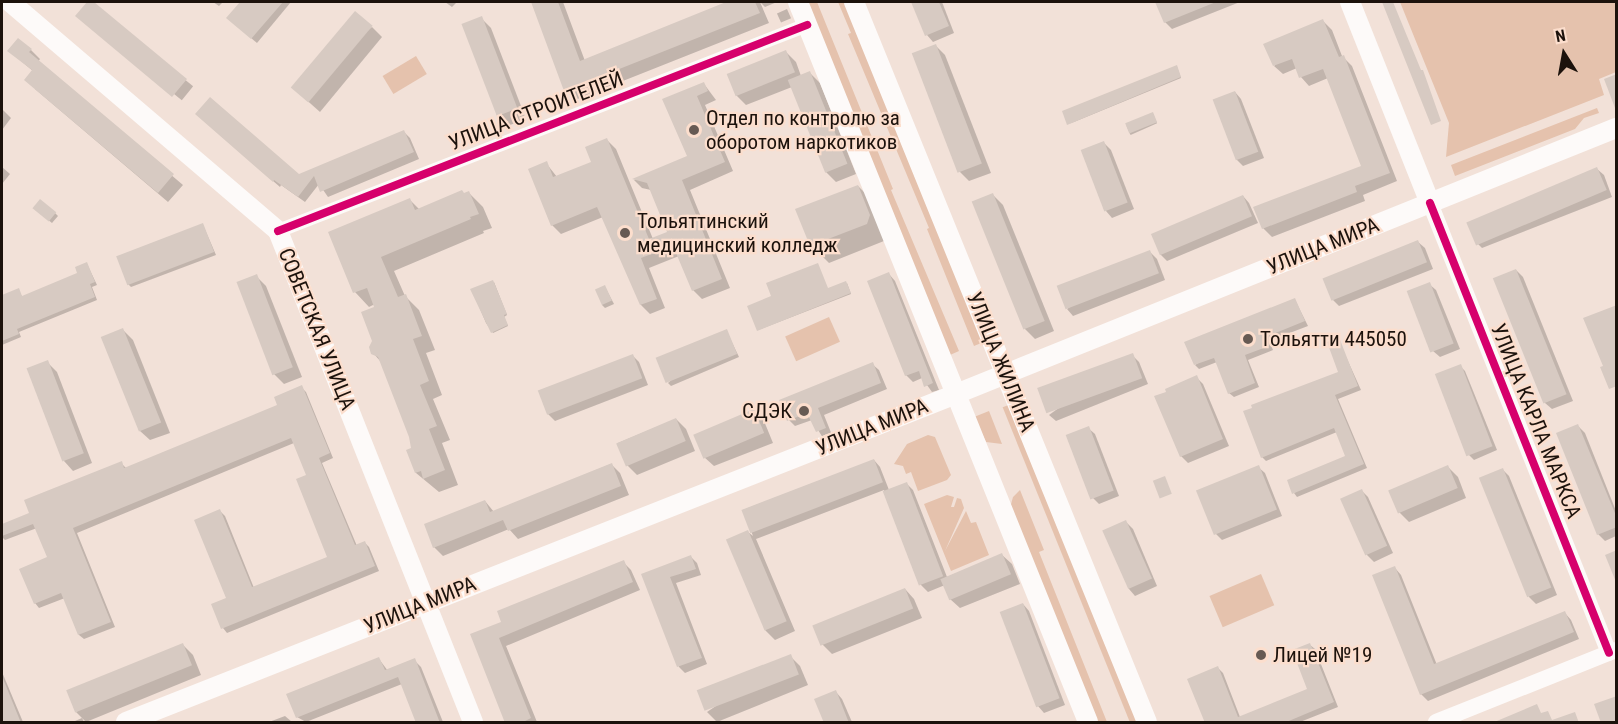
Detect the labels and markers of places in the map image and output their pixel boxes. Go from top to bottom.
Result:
place label: Отдел по контролю за оборотом наркотиков [706,105,900,155]
marker: Отдел по контролю за оборотом наркотиков [687,123,701,137]
place label: Тольяттинский медицинский колледж [637,208,837,258]
marker: Тольяттинский медицинский колледж [618,226,632,240]
place label: Тольятти 445050 [1260,326,1407,352]
marker: Тольятти 445050 [1241,332,1255,346]
place label: СДЭК [742,398,792,424]
marker: СДЭК [797,404,811,418]
place label: Лицей №19 [1273,642,1372,668]
marker: Лицей №19 [1254,648,1268,662]

